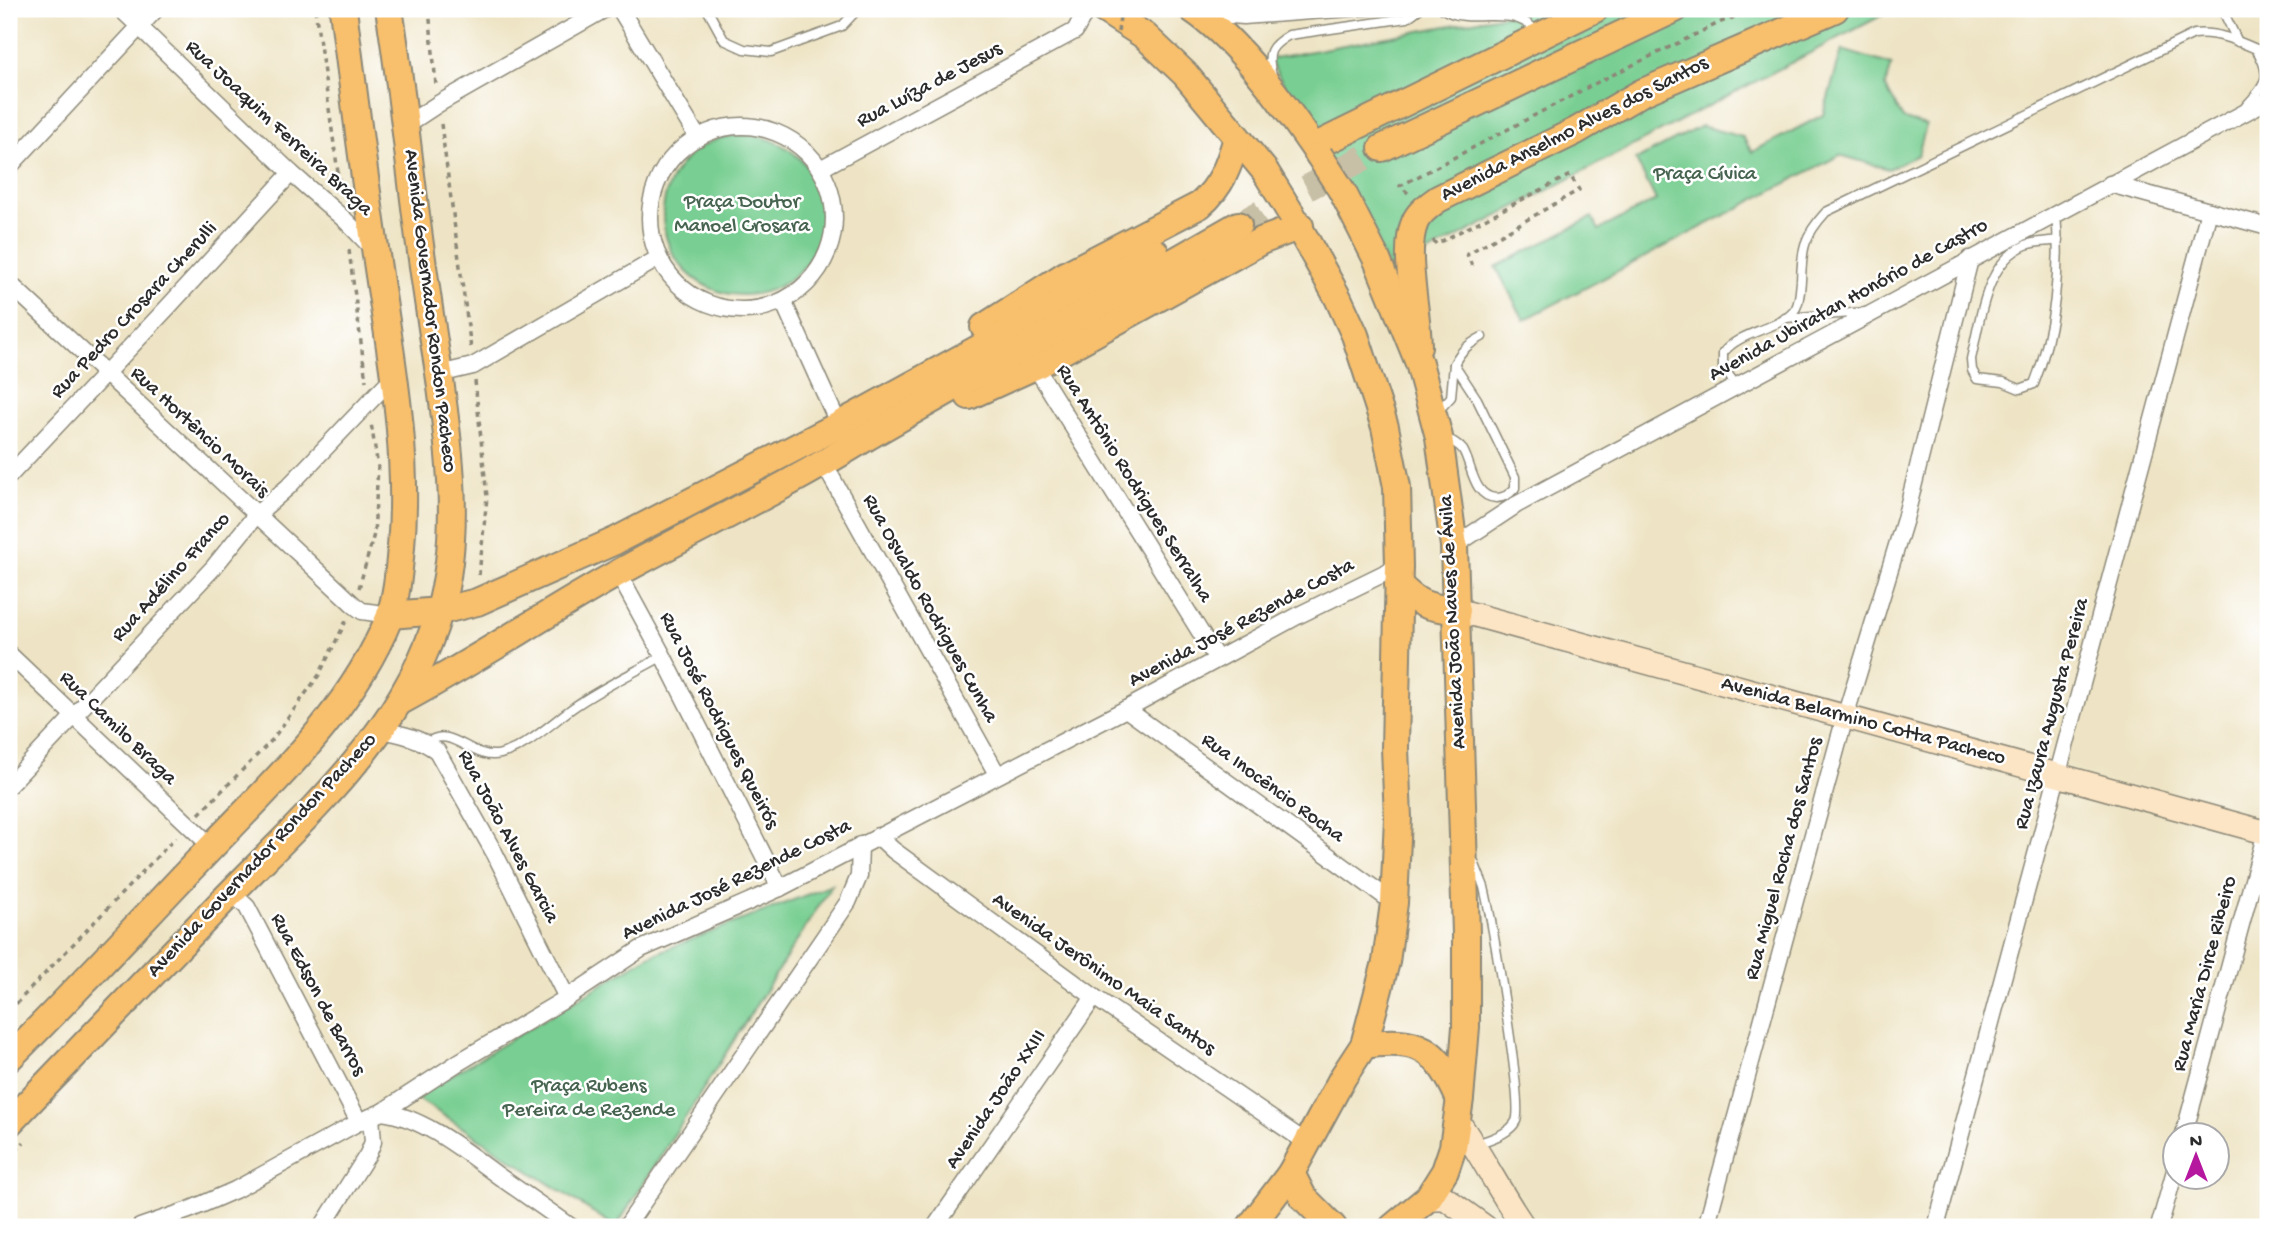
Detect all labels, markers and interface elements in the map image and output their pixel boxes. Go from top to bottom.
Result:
street label: Rua Joaquim Ferreira Braga [179,35,378,223]
street label: Rua Luíza de Jesus [853,37,1008,135]
street label: Avenida Anselmo Alves dos Santos [1437,51,1714,208]
street label: Avenida Governador Rondon Pacheco [397,148,461,474]
park label: Praça Cívica [1653,163,1758,188]
park label: Praça Doutor Manoel Crosara [674,191,811,240]
street label: Avenida Ubiratan Honório de Castro [1705,214,1993,388]
street label: Rua Pedro Crosara Cherulli [46,217,224,405]
street label: Rua Antônio Rodrigues Serralha [1049,360,1217,609]
street label: Rua Hortêncio Morais [124,362,275,505]
street label: Rua Osvaldo Rodrigues Cunha [856,490,1003,729]
street label: Avenida João Naves de Ávila [1434,493,1473,750]
street label: Rua Adélino Franco [107,508,237,648]
street label: Avenida José Rezende Costa [1125,553,1360,694]
street label: Rua Izaura Augusta Pereira [2010,594,2096,833]
street label: Rua José Rodrigues Queirós [652,608,784,835]
street label: Rua Camilo Braga [53,667,182,792]
street label: Avenida Belarmino Cotta Pacheco [1718,672,2008,772]
street label: Avenida Governador Rondon Pacheco [143,728,383,984]
street label: Rua Inocêncio Rocha [1196,729,1350,850]
street label: Rua Miguel Rocha dos Santos [1741,734,1830,983]
street label: Rua João Alves Garcia [451,746,564,929]
street label: Avenida José Rezende Costa [618,814,857,947]
street label: Rua Maria Dirce Ribeiro [2168,873,2244,1074]
street label: Avenida Jerônimo Maia Santos [986,888,1221,1063]
street label: Rua Edson de Barros [264,909,371,1082]
street label: Avenida João XXIII [941,1025,1053,1175]
park label: Praça Rubens Pereira de Rezende [502,1075,676,1124]
north arrow [2162,1120,2232,1190]
text: N [2190,1131,2202,1154]

